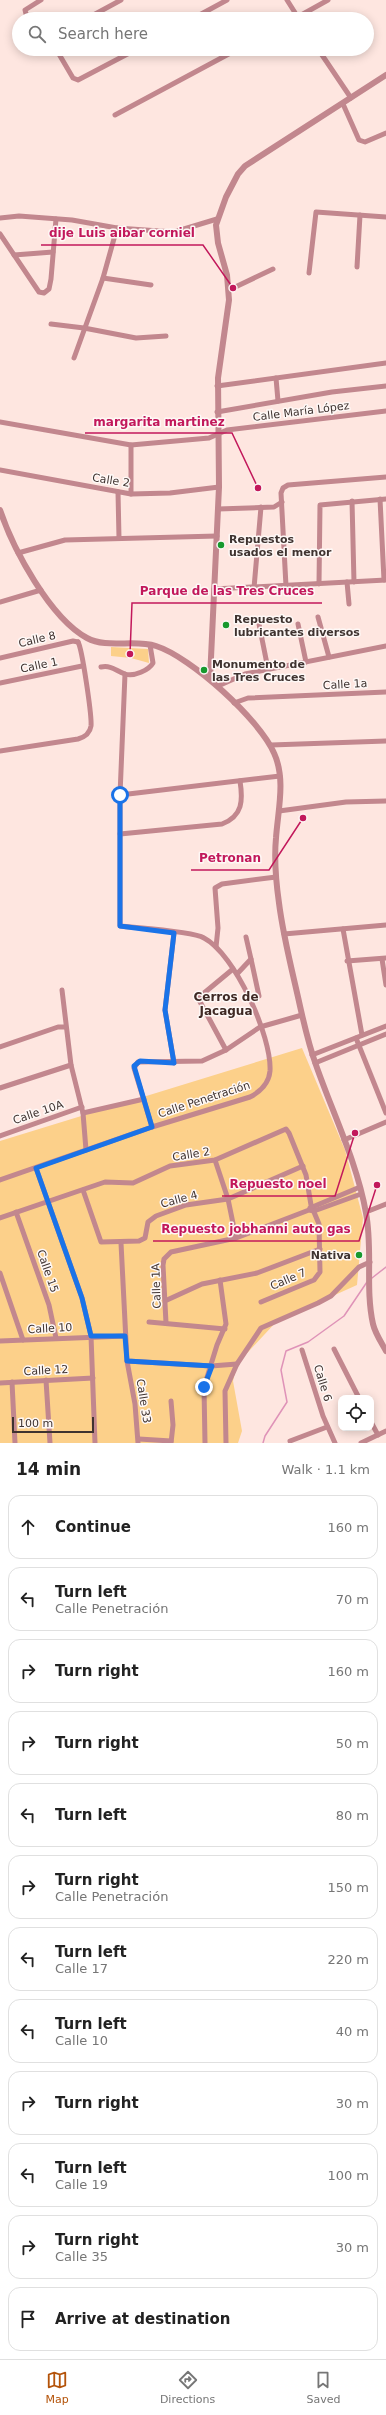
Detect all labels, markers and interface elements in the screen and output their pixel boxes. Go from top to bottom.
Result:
search box [12,12,374,56]
icon: search [26,23,48,45]
text: Search here [58,25,148,43]
callout: dije Luis aibar corniel [41,221,203,245]
text: dije Luis aibar corniel [49,226,195,240]
street label: Calle María López [252,399,350,424]
callout: margarita martinez [85,409,232,433]
text: margarita martinez [93,415,225,429]
street label: Calle 2 [91,471,131,490]
place label: Repuestos usados el menor [229,533,332,559]
marker: Repuestos usados el menor [216,540,226,550]
callout: Parque de las Tres Cruces [132,579,322,603]
text: Parque de las Tres Cruces [140,584,314,598]
place label: Repuesto lubricantes diversos [234,613,360,639]
marker: Repuesto lubricantes diversos [221,620,231,630]
street label: Calle 8 [17,629,57,650]
street label: Calle 1 [19,655,59,676]
place label: Monumento de las Tres Cruces [212,658,305,684]
marker: Monumento de las Tres Cruces [199,665,209,675]
street label: Calle 1a [322,677,368,692]
route start [111,786,129,804]
callout: Petronan [191,846,269,870]
text: Petronan [199,851,261,865]
district label: Cerros de Jacagua [193,990,259,1018]
street label: Calle Penetración [157,1078,252,1120]
street label: Calle 10A [11,1098,65,1127]
street label: Calle 2 [171,1145,211,1164]
callout: Repuesto noel [222,1172,335,1196]
text: Repuesto noel [230,1177,327,1191]
street label: Calle 4 [159,1188,199,1211]
callout: Repuesto jobhanni auto gas [153,1217,359,1241]
text: Repuesto jobhanni auto gas [161,1222,351,1236]
street label: Calle 15 [34,1248,61,1294]
place label: Nativa [311,1249,351,1262]
marker: Nativa [354,1250,364,1260]
street label: Calle 1A [149,1263,164,1309]
street label: Calle 7 [268,1266,308,1293]
street label: Calle 10 [27,1321,73,1336]
street label: Calle 12 [23,1363,69,1378]
street label: Calle 6 [311,1363,334,1403]
street label: Calle 33 [134,1378,153,1424]
route end [195,1378,213,1396]
map controls [338,1395,374,1431]
button: locate [338,1395,374,1431]
scale bar [12,1415,94,1434]
text: 100 m [18,1417,53,1430]
text: 14 min [16,1459,81,1479]
text: Walk · 1.1 km [281,1462,370,1477]
icon: ahead [17,1516,39,1538]
text: Continue [55,1518,131,1536]
text: 160 m [327,1520,369,1535]
text: Turn left [55,1583,127,1601]
icon: left [17,1588,39,1610]
text: 70 m [336,1592,369,1607]
text: Calle Penetración [55,1601,168,1616]
icon: right [17,1660,39,1682]
text: Turn right [55,1662,139,1680]
text: 160 m [327,1664,369,1679]
icon: right [17,1732,39,1754]
text: Turn right [55,1734,139,1752]
text: 50 m [336,1736,369,1751]
icon: left [17,1804,39,1826]
text: Turn left [55,1806,127,1824]
text: 80 m [336,1808,369,1823]
text: Turn right [55,1871,139,1889]
icon: right [17,1876,39,1898]
text: 150 m [327,1880,369,1895]
text: Calle Penetración [55,1889,168,1904]
text: Turn left [55,1943,127,1961]
icon: left [17,1948,39,1970]
text: 220 m [327,1952,369,1967]
text: Calle 17 [55,1961,108,1976]
text: Turn left [55,2015,127,2033]
icon: left [17,2020,39,2042]
text: 40 m [336,2024,369,2039]
text: Calle 10 [55,2033,108,2048]
icon: right [17,2092,39,2114]
text: Turn right [55,2094,139,2112]
text: 30 m [336,2096,369,2111]
text: Turn left [55,2159,127,2177]
icon: left [17,2164,39,2186]
text: 100 m [327,2168,369,2183]
text: Calle 19 [55,2177,108,2192]
text: Turn right [55,2231,139,2249]
icon: right [17,2236,39,2258]
text: 30 m [336,2240,369,2255]
text: Calle 35 [55,2249,108,2264]
icon: arrive [17,2308,39,2330]
text: Arrive at destination [55,2310,230,2328]
tab: Map [46,2369,69,2406]
tab: Directions [160,2369,215,2406]
tab: Saved [306,2369,340,2406]

